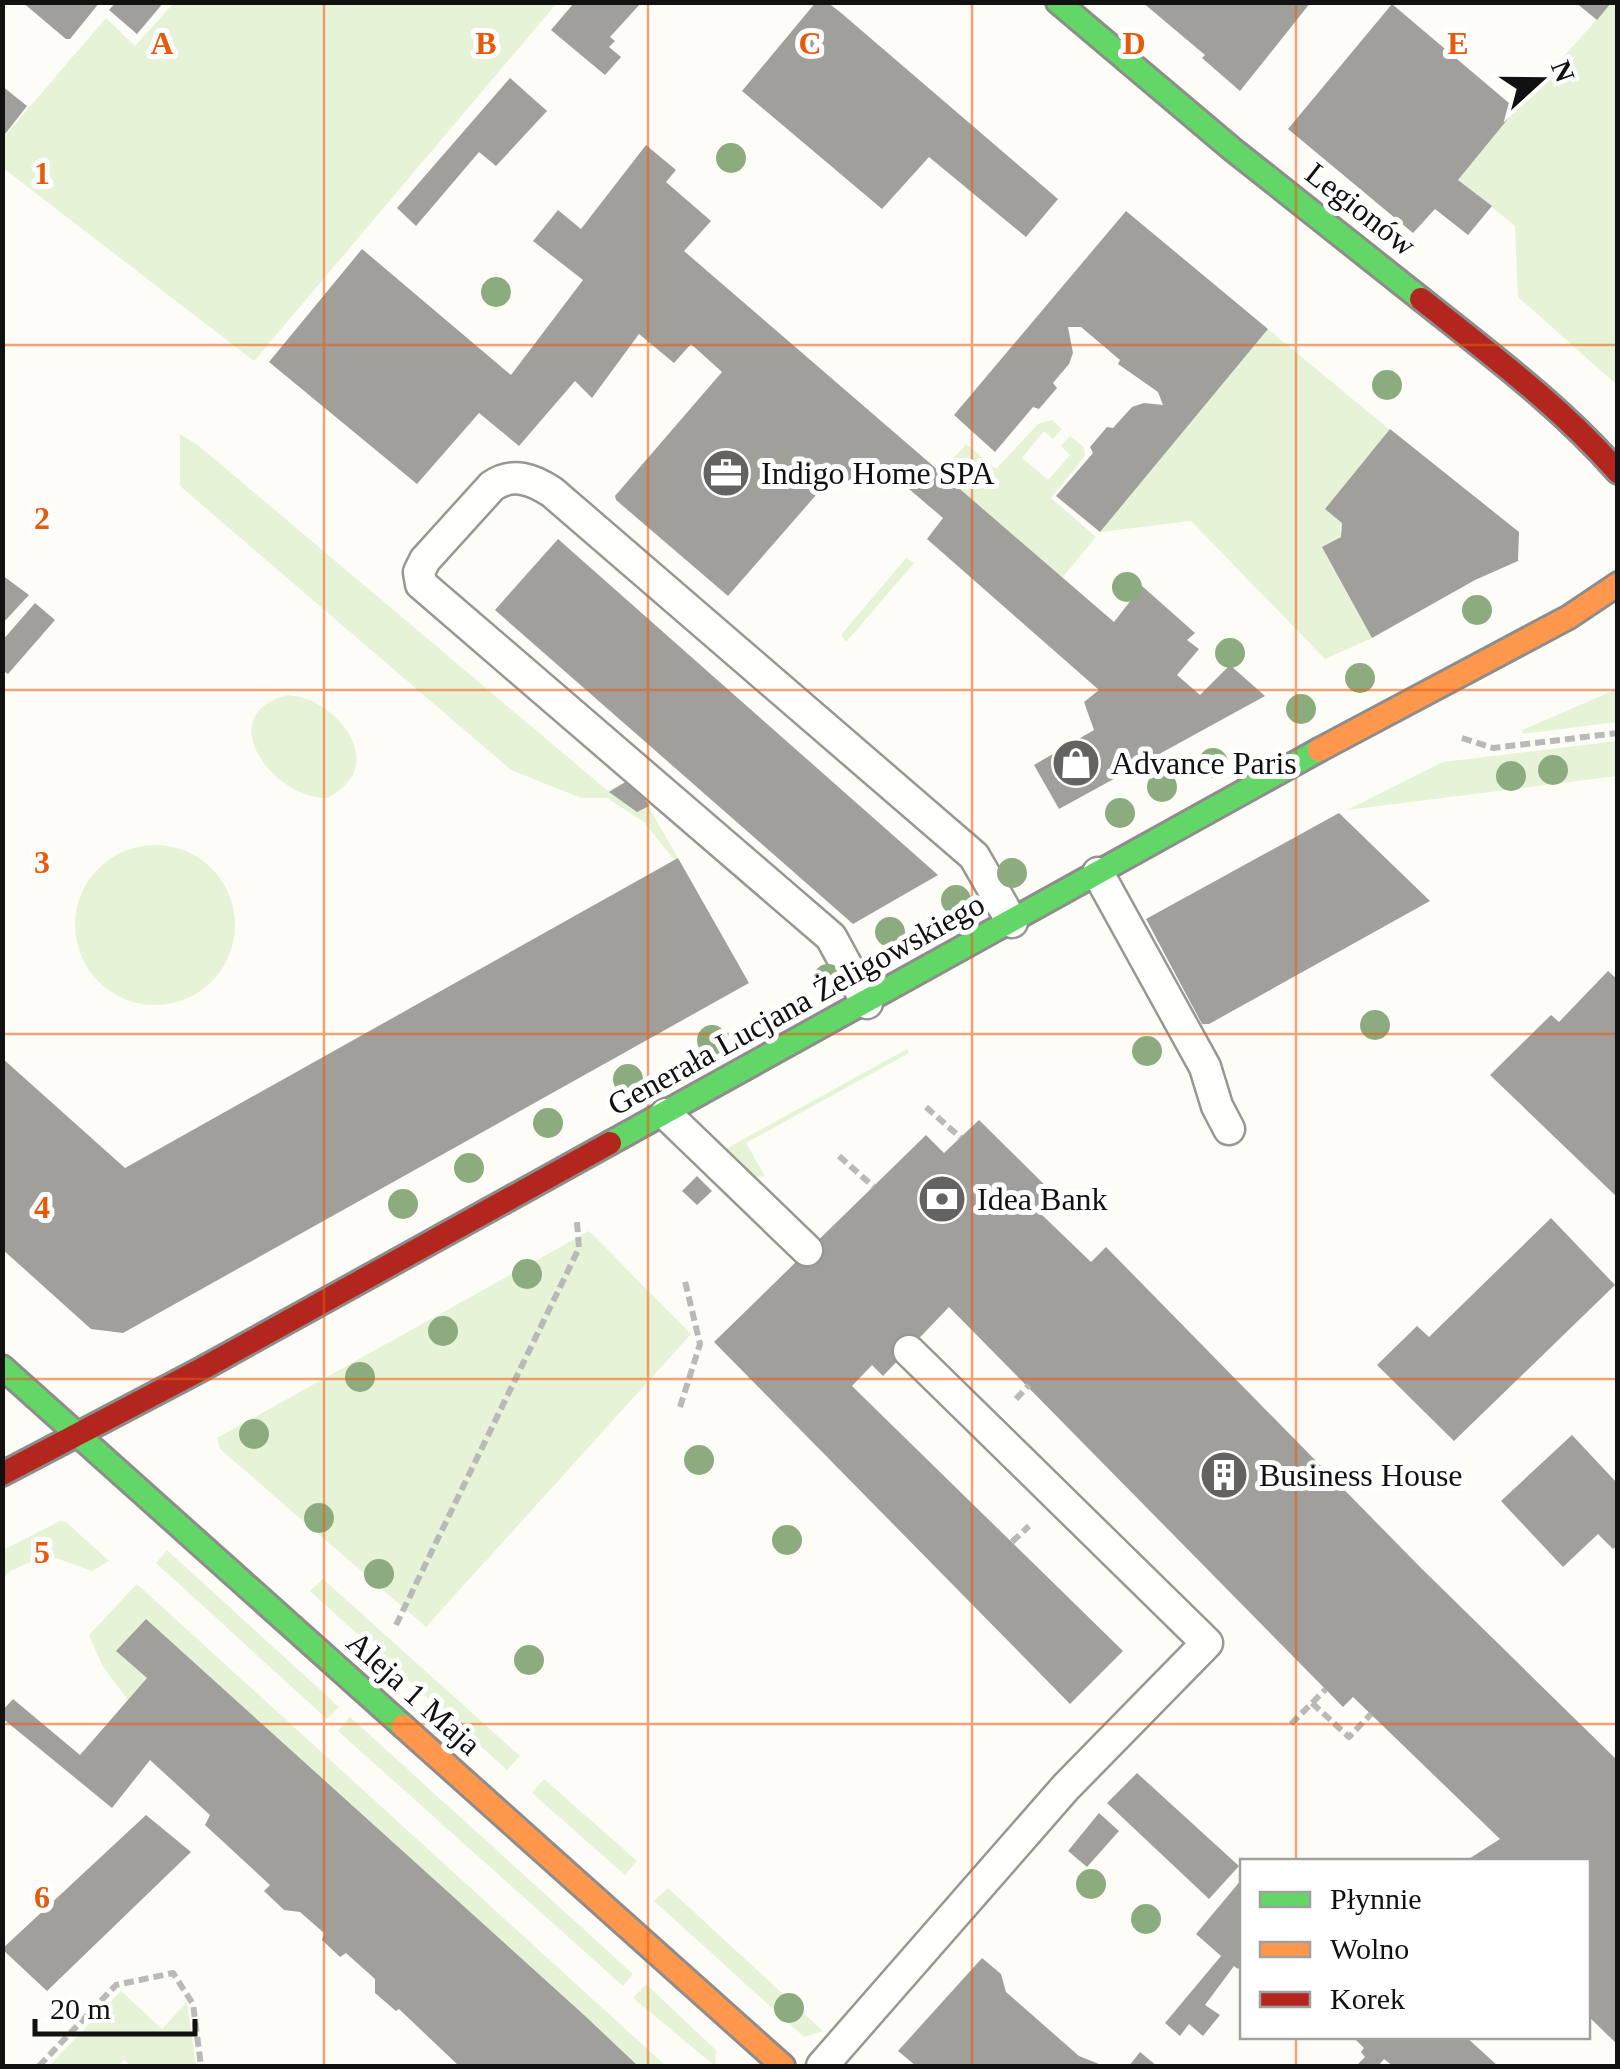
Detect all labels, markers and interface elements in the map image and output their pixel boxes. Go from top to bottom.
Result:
text: A [150,25,174,61]
text: B [475,25,497,61]
text: C [798,25,822,61]
text: D [1122,25,1146,61]
text: E [1447,25,1469,61]
north arrow [1490,30,1590,130]
text: N [1545,56,1581,86]
text: 1 [34,155,50,191]
street label: Legionów [1299,155,1423,263]
office icon: Indigo Home SPA [700,447,752,499]
place label: Indigo Home SPA [761,455,995,491]
text: 2 [34,500,50,536]
shop icon: Advance Paris [1050,737,1102,789]
place label: Advance Paris [1111,745,1297,781]
text: 3 [34,844,50,880]
street label: Generała Lucjana Żeligowskiego [602,885,990,1123]
bank icon: Idea Bank [916,1173,968,1225]
place label: Idea Bank [977,1181,1108,1217]
text: 4 [34,1189,50,1225]
building icon: Business House [1198,1449,1250,1501]
place label: Business House [1259,1457,1463,1493]
text: 5 [34,1534,50,1570]
street label: Aleja 1 Maja [340,1624,488,1762]
legend [1240,1859,1590,2039]
text: 6 [34,1879,50,1915]
text: Płynnie [1330,1882,1422,1915]
text: Wolno [1330,1932,1409,1965]
scale bar [35,1974,195,2036]
text: Korek [1330,1982,1405,2015]
text: 20 m [50,1992,111,2025]

